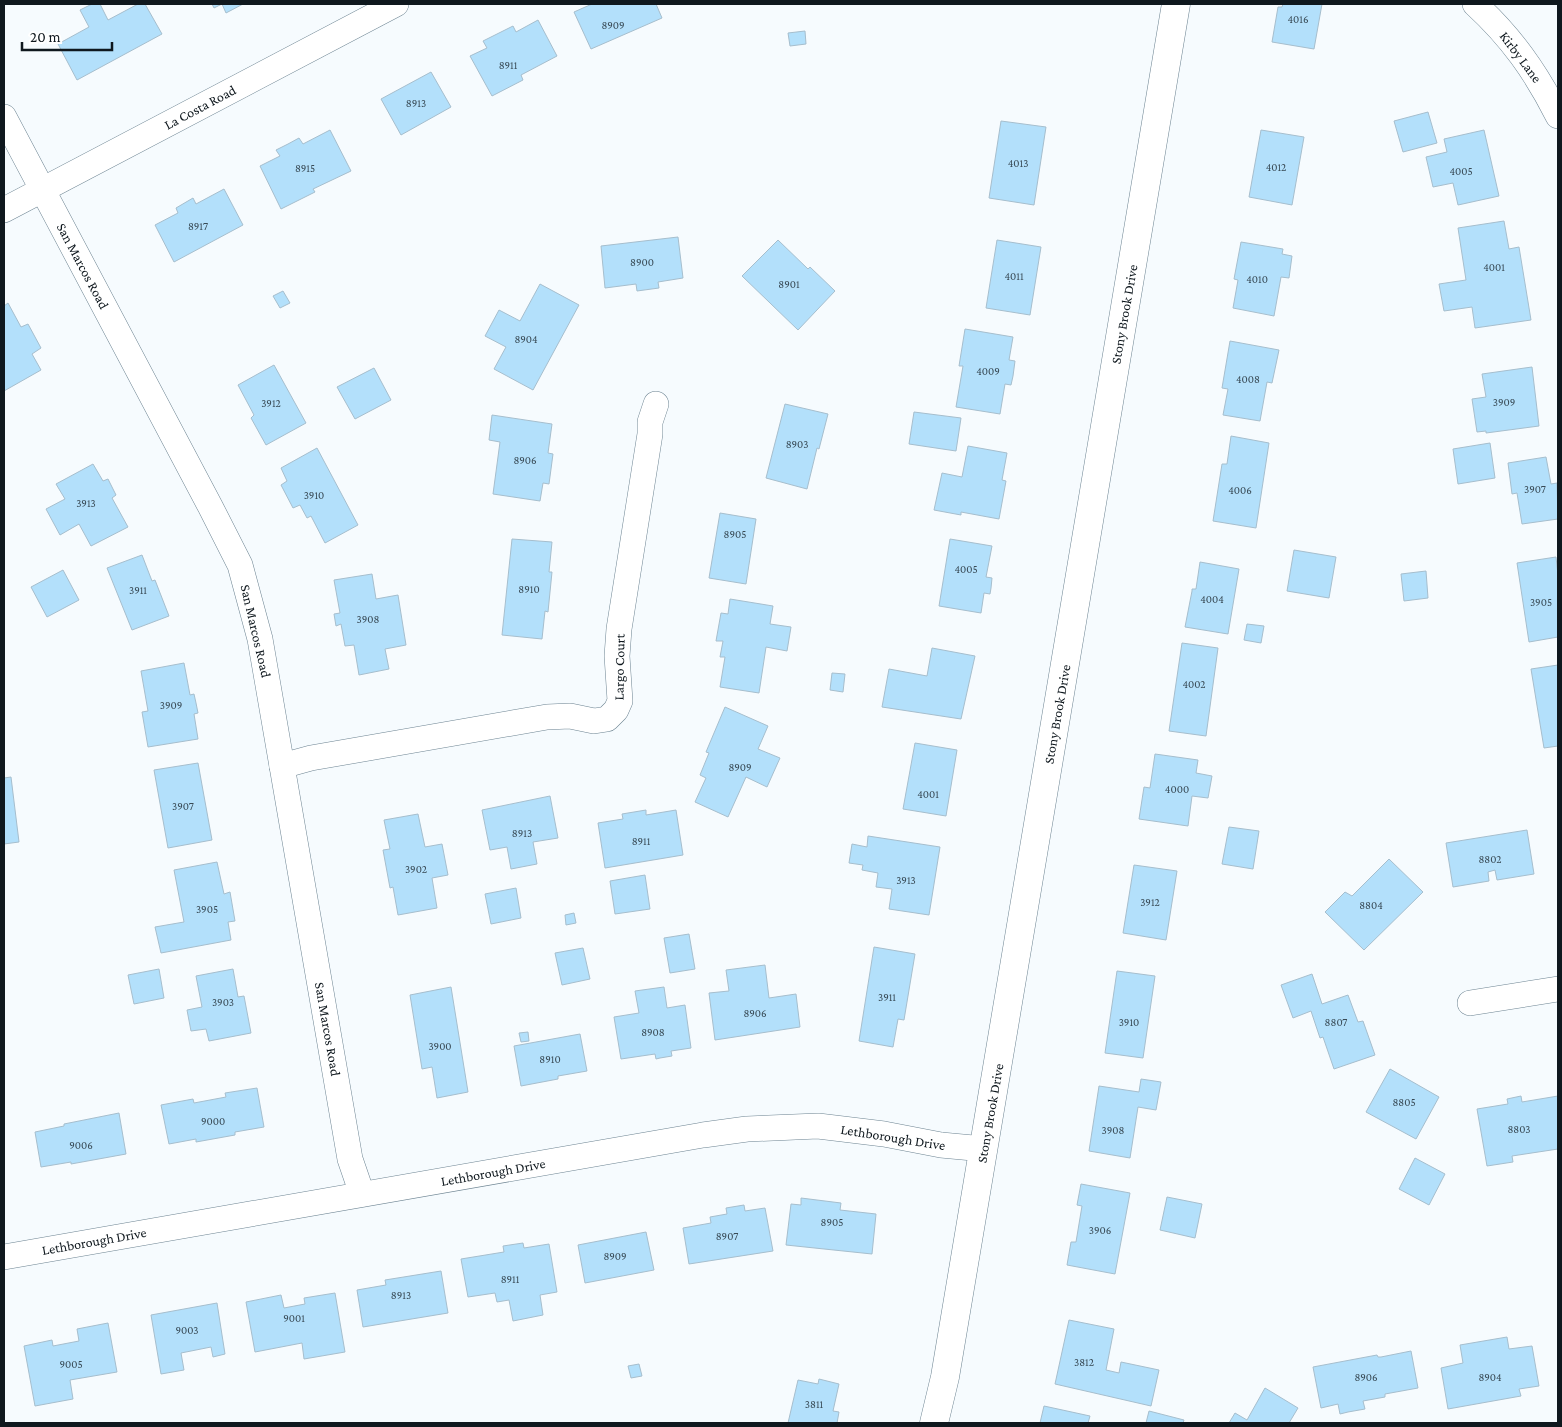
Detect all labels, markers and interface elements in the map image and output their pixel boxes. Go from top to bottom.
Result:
house number: 4016 [1287,13,1309,25]
house number: 8909 [601,19,625,31]
scale bar [22,20,112,52]
street label: Kirby Lane [1497,28,1545,86]
text: 20 m [30,29,61,45]
house number: 8911 [499,59,518,71]
street label: La Costa Road [161,81,239,133]
house number: 8913 [406,97,426,109]
house number: 4013 [1008,157,1028,169]
house number: 4012 [1266,161,1286,173]
house number: 8915 [295,162,315,174]
house number: 4005 [1449,165,1473,177]
street label: San Marcos Road [54,220,113,312]
house number: 8917 [188,220,208,232]
house number: 8900 [630,256,654,268]
house number: 4001 [1483,261,1505,273]
street label: Stony Brook Drive [1107,263,1141,365]
house number: 4011 [1004,270,1024,282]
house number: 4010 [1246,273,1268,285]
house number: 8901 [778,278,800,290]
house number: 8904 [514,333,538,345]
house number: 4009 [976,365,1000,377]
house number: 4008 [1236,373,1260,385]
house number: 3909 [1493,396,1515,408]
house number: 3912 [261,397,281,409]
house number: 8903 [786,438,808,450]
house number: 8906 [513,454,537,466]
house number: 3907 [1524,483,1546,495]
house number: 4006 [1228,484,1252,496]
house number: 3910 [304,489,324,501]
house number: 3913 [76,497,96,509]
house number: 8905 [724,528,746,540]
house number: 4005 [954,563,978,575]
street label: San Marcos Road [238,583,275,680]
house number: 8910 [518,583,540,595]
house number: 3911 [129,584,147,596]
house number: 4004 [1200,593,1224,605]
house number: 3905 [1530,596,1552,608]
house number: 3908 [357,613,380,625]
street label: Largo Court [610,633,628,700]
street label: Stony Brook Drive [1040,663,1074,765]
house number: 4002 [1182,678,1206,690]
house number: 3909 [160,699,182,711]
house number: 8909 [728,761,752,773]
house number: 4000 [1165,783,1189,795]
house number: 4001 [917,788,939,800]
house number: 3907 [172,800,194,812]
house number: 8913 [512,827,532,839]
house number: 8911 [632,835,651,847]
house number: 8802 [1478,853,1502,865]
house number: 3902 [405,863,427,875]
house number: 3913 [896,874,916,886]
house number: 3912 [1140,896,1160,908]
house number: 8804 [1359,899,1383,911]
house number: 3905 [196,903,218,915]
street label: San Marcos Road [312,981,344,1078]
house number: 3911 [878,991,896,1003]
house number: 3903 [212,996,234,1008]
house number: 8906 [743,1007,767,1019]
house number: 3910 [1119,1016,1139,1028]
house number: 8807 [1325,1016,1347,1028]
house number: 8908 [641,1026,665,1038]
house number: 3900 [428,1040,452,1052]
house number: 8910 [539,1053,561,1065]
street label: Stony Brook Drive [973,1062,1007,1164]
house number: 8805 [1392,1096,1416,1108]
house number: 9000 [201,1115,225,1127]
street label: Lethborough Drive [839,1121,947,1153]
house number: 8803 [1507,1123,1531,1135]
house number: 3908 [1102,1124,1125,1136]
house number: 9006 [69,1139,93,1151]
street label: Lethborough Drive [439,1155,547,1189]
house number: 8905 [821,1216,843,1228]
street label: Lethborough Drive [40,1224,148,1258]
house number: 3906 [1089,1224,1111,1236]
house number: 8907 [716,1230,738,1242]
house number: 8909 [603,1250,627,1262]
house number: 8911 [501,1273,520,1285]
house number: 8913 [391,1289,411,1301]
house number: 9001 [283,1312,305,1324]
house number: 9003 [175,1324,199,1336]
house number: 3812 [1074,1356,1094,1368]
house number: 9005 [59,1358,83,1370]
house number: 8906 [1354,1371,1378,1383]
house number: 8904 [1478,1371,1502,1383]
house number: 3811 [805,1398,824,1410]

